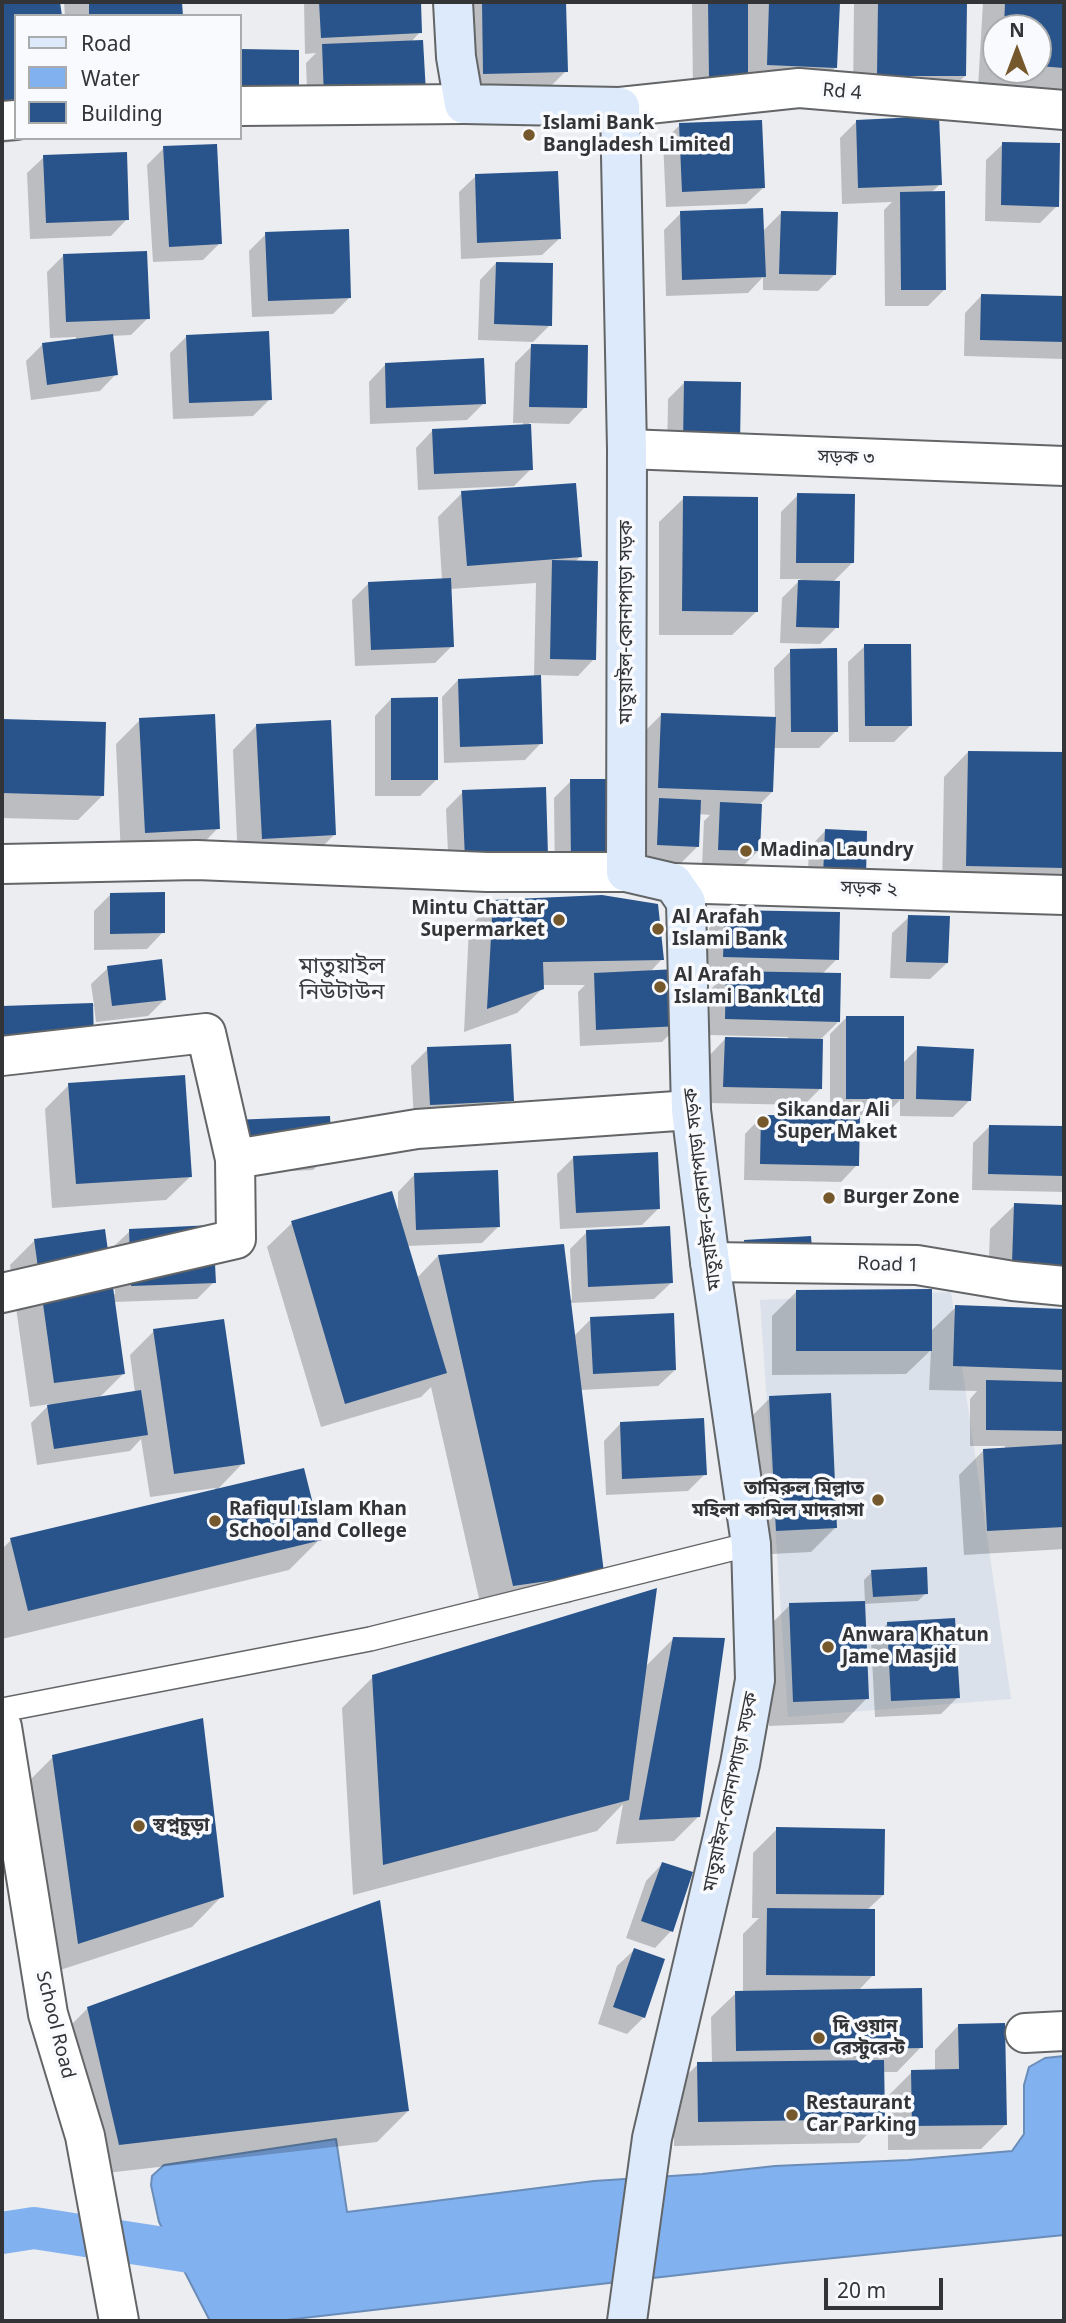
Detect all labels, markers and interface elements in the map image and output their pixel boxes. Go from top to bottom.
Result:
legend [14,14,242,140]
north arrow [982,14,1052,84]
text: N [1009,17,1025,43]
text: Road [81,29,131,57]
text: Water [81,64,140,92]
street label: Rd 4 [821,79,863,105]
text: Building [81,99,163,127]
place label: Islami Bank Bangladesh Limited [543,113,731,157]
marker: Islami Bank Bangladesh Limited [521,127,537,143]
street label: সড়ক ৩ [817,446,875,470]
street label: মাতুয়াইল-কোনাপাড়া সড়ক [616,520,638,724]
place label: Madina Laundry [760,840,914,862]
marker: Madina Laundry [738,843,754,859]
street label: সড়ক ২ [840,877,898,901]
place label: Mintu Chattar Supermarket [411,898,545,942]
place label: Al Arafah Islami Bank [672,907,783,951]
marker: Mintu Chattar Supermarket [551,912,567,928]
marker: Al Arafah Islami Bank [650,921,666,937]
district label: মাতুয়াইল নিউটাউন [299,952,385,1006]
place label: Al Arafah Islami Bank Ltd [674,965,821,1009]
marker: Al Arafah Islami Bank Ltd [652,979,668,995]
street label: মাতুয়াইল-কোনাপাড়া সড়ক [679,1086,727,1292]
place label: Sikandar Ali Super Maket [777,1100,897,1144]
marker: Sikandar Ali Super Maket [755,1114,771,1130]
place label: Burger Zone [843,1187,960,1209]
marker: Burger Zone [821,1190,837,1206]
street label: Road 1 [857,1253,919,1277]
place label: তামিরুল মিল্লাত মহিলা কামিল মাদরাসা [692,1478,864,1522]
marker: তামিরুল মিল্লাত মহিলা কামিল মাদরাসা [870,1492,886,1508]
place label: Rafiqul Islam Khan School and College [229,1499,407,1543]
marker: Rafiqul Islam Khan School and College [207,1513,223,1529]
place label: Anwara Khatun Jame Masjid [842,1625,989,1669]
marker: Anwara Khatun Jame Masjid [820,1639,836,1655]
street label: মাতুয়াইল-কোনাপাড়া সড়ক [699,1690,763,1894]
place label: স্বপ্নচুড়া [153,1815,209,1837]
marker: স্বপ্নচুড়া [131,1818,147,1834]
street label: School Road [31,1969,79,2081]
place label: দি ওয়ান রেস্টুরেন্ট [833,2016,905,2060]
marker: দি ওয়ান রেস্টুরেন্ট [811,2030,827,2046]
place label: Restaurant Car Parking [806,2093,917,2137]
marker: Restaurant Car Parking [784,2107,800,2123]
scale bar [828,2264,947,2308]
text: 20 m [837,2276,886,2304]

